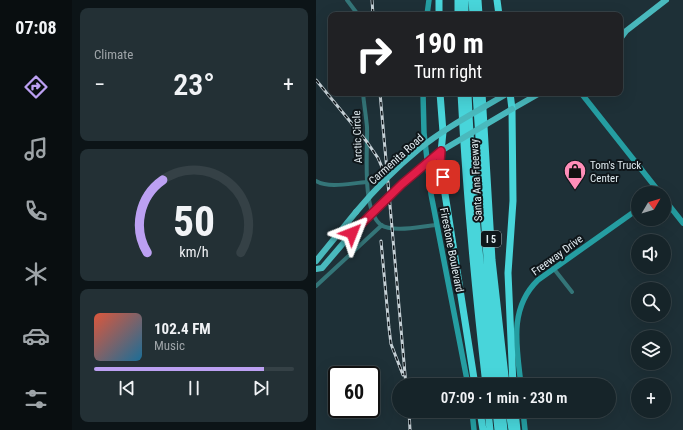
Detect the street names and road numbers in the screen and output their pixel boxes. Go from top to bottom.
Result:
street label: Arctic Circle [350,110,365,164]
street label: Carmenita Road [366,131,426,187]
street label: Santa Ana Freeway [468,138,485,221]
street label: Firestone Boulevard [437,207,466,294]
road number: I 5 [481,231,501,247]
street label: Freeway Drive [529,232,585,278]

